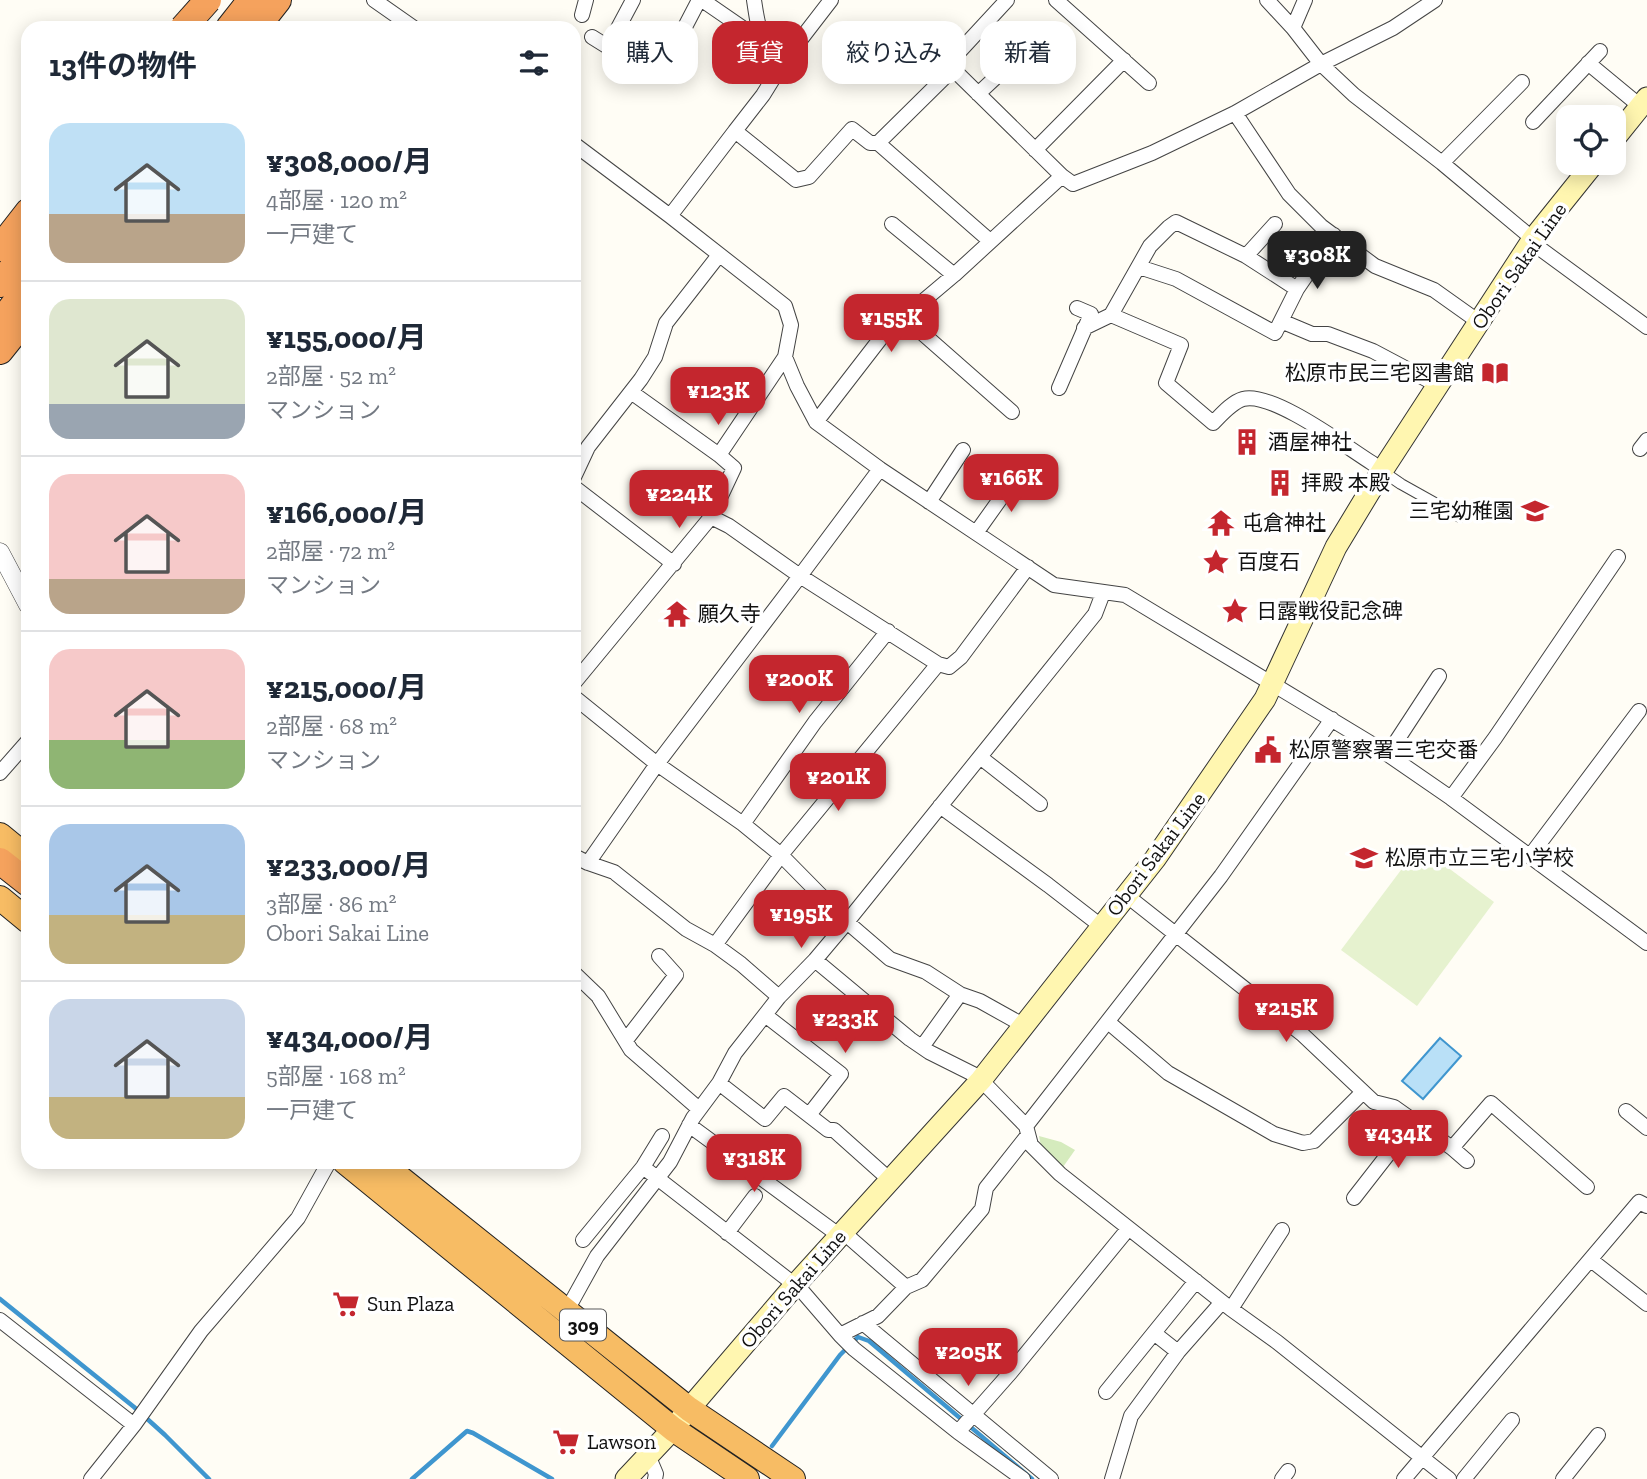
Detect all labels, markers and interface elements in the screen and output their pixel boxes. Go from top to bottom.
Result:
chip: 購入 [602,21,698,84]
chip: 賃貸 [712,21,808,84]
chip: 絞り込み [822,21,966,84]
chip: 新着 [980,21,1076,84]
icon: filters [515,44,553,82]
text: 13件の物件 [49,48,197,84]
map controls [1556,105,1626,175]
button: locate [1556,105,1626,175]
text: ¥308,000/月 [266,144,433,180]
icon: home [105,151,189,235]
text: 4部屋 · 120 m² [266,186,407,214]
street label: Obori Sakai Line [1466,197,1572,334]
text: 一戸建て [266,220,358,248]
pin: ¥308K [1268,232,1366,291]
text: ¥308K [1283,240,1351,268]
pin: ¥155K [842,294,940,354]
text: ¥155K [860,303,922,331]
text: ¥155,000/月 [266,320,427,356]
icon: home [105,327,189,411]
library icon: 松原市民三宅図書館 [1480,358,1510,388]
place label: 松原市民三宅図書館 [1285,360,1474,385]
text: 2部屋 · 52 m² [266,362,396,390]
pin: ¥123K [669,368,767,427]
text: ¥123K [686,376,750,404]
text: マンション [266,396,381,424]
building icon: 酒屋神社 [1232,427,1262,457]
place label: 酒屋神社 [1268,429,1352,454]
pin: ¥166K [962,454,1060,514]
text: ¥166K [979,463,1043,491]
building icon: 拝殿 本殿 [1265,468,1295,498]
pin: ¥224K [630,470,728,530]
place label: 拝殿 本殿 [1301,470,1390,495]
text: ¥224K [646,479,713,507]
text: ¥166,000/月 [266,495,428,531]
school or university icon: 三宅幼稚園 [1520,496,1550,526]
place label: 三宅幼稚園 [1409,498,1514,523]
icon: home [105,502,189,586]
temple icon: 屯倉神社 [1206,508,1236,538]
place label: 屯倉神社 [1242,510,1326,535]
text: 2部屋 · 72 m² [266,537,395,565]
place icon: 百度石 [1201,547,1231,577]
place label: 百度石 [1237,549,1300,574]
text: マンション [266,571,381,599]
place icon: 日露戦役記念碑 [1220,596,1250,626]
place label: 日露戦役記念碑 [1256,598,1403,623]
temple icon: 願久寺 [662,599,692,629]
place label: 願久寺 [698,601,761,626]
pin: ¥200K [750,656,848,715]
text: ¥200K [765,664,833,692]
text: ¥215,000/月 [266,670,427,706]
icon: home [105,677,189,761]
text: 2部屋 · 68 m² [266,712,397,740]
public building icon: 松原警察署三宅交番 [1253,735,1283,765]
place label: 松原警察署三宅交番 [1289,737,1478,762]
text: マンション [266,746,381,774]
pin: ¥201K [789,754,887,813]
text: ¥201K [806,762,870,790]
street label: Obori Sakai Line [1101,787,1210,921]
school or university icon: 松原市立三宅小学校 [1349,843,1379,873]
place label: 松原市立三宅小学校 [1385,845,1574,870]
text: ¥233,000/月 [266,848,431,884]
icon: home [105,852,189,936]
text: 3部屋 · 86 m² [266,890,396,918]
pin: ¥195K [752,890,850,950]
text: ¥195K [770,899,832,927]
text: Obori Sakai Line [266,919,429,947]
pin: ¥215K [1237,984,1335,1044]
text: ¥215K [1255,993,1317,1021]
pin: ¥233K [796,996,894,1055]
text: ¥233K [812,1004,878,1032]
text: ¥434,000/月 [266,1020,434,1056]
icon: home [105,1027,189,1111]
text: 5部屋 · 168 m² [266,1062,406,1090]
text: 一戸建て [266,1096,358,1124]
pin: ¥434K [1349,1110,1447,1170]
text: ¥434K [1364,1119,1432,1147]
pin: ¥318K [705,1134,803,1194]
text: ¥318K [722,1143,786,1171]
street label: Obori Sakai Line [734,1224,851,1353]
supermarket icon: Sun Plaza [331,1289,361,1319]
place label: Sun Plaza [367,1291,454,1316]
road number: 309 [560,1310,606,1340]
pin: ¥205K [919,1328,1017,1388]
text: ¥205K [935,1337,1001,1365]
supermarket icon: Lawson [551,1427,581,1457]
place label: Lawson [587,1429,656,1454]

